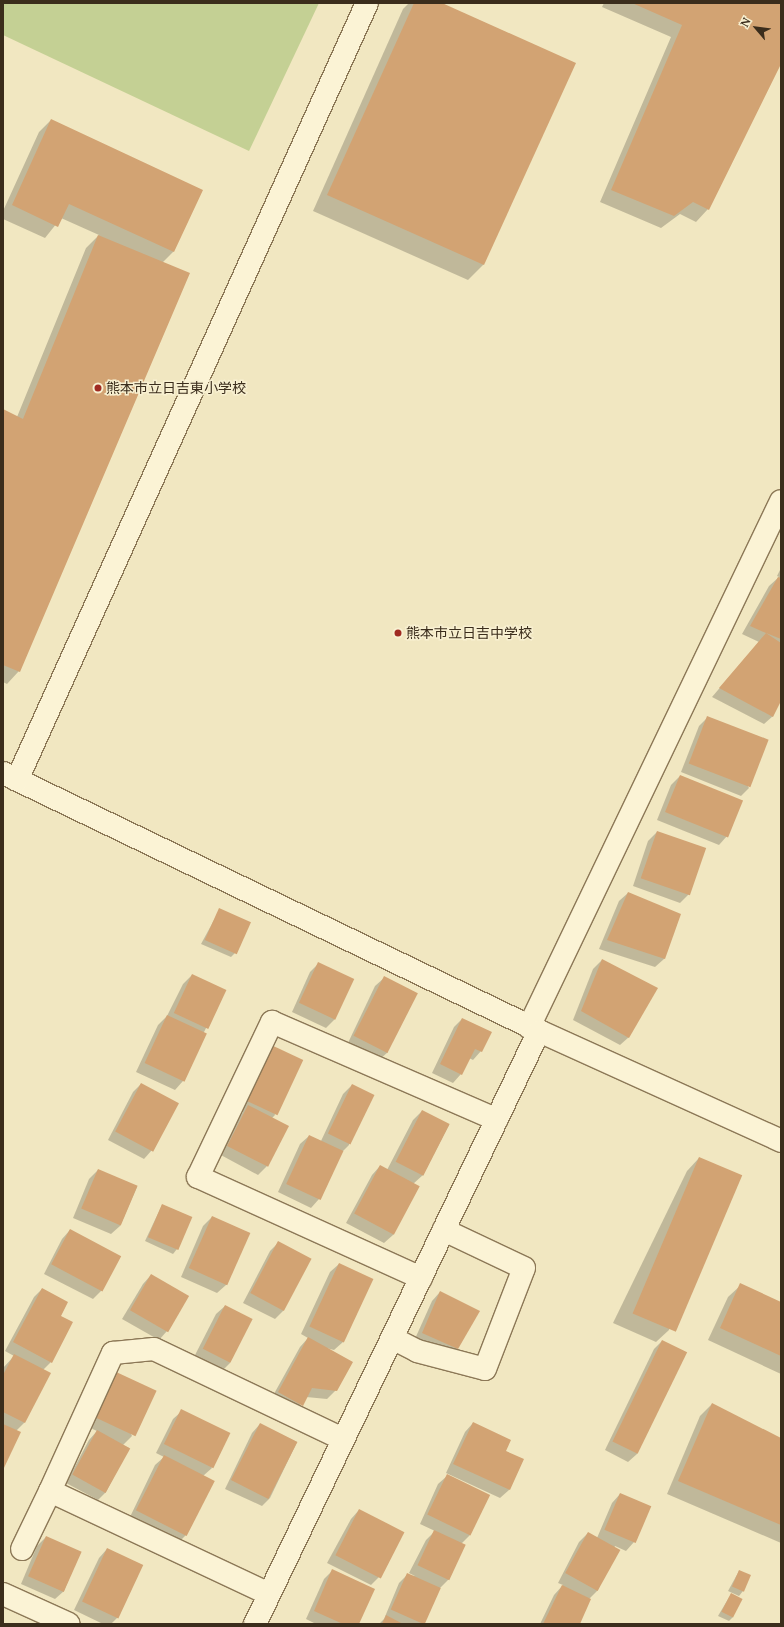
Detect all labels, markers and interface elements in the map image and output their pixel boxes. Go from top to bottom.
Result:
north arrow [736,8,776,48]
text: N [736,15,754,29]
place label: 熊本市立日吉東小学校 [106,380,246,396]
marker: 熊本市立日吉東小学校 [93,383,103,393]
place label: 熊本市立日吉中学校 [406,625,532,641]
marker: 熊本市立日吉中学校 [393,628,403,638]

